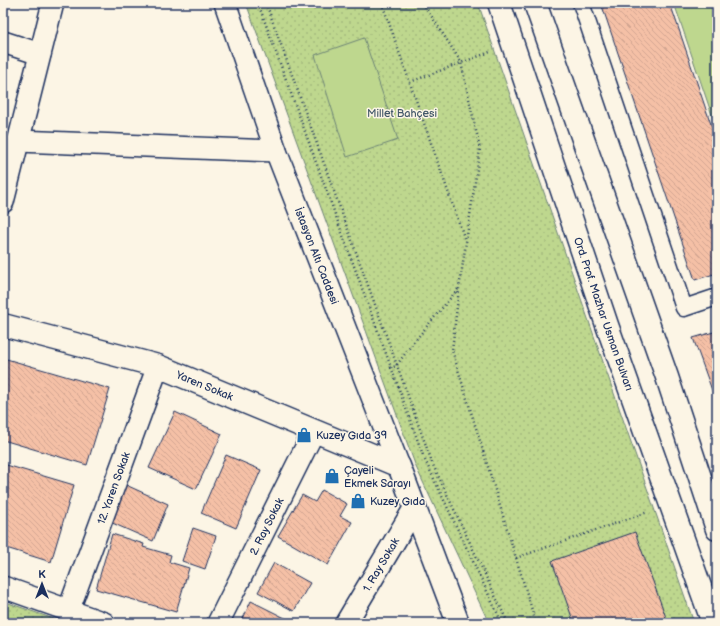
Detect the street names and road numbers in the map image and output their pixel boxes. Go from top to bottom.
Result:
street label: İstasyon Altı Caddesi [292,206,341,306]
street label: Ord. Prof. Mazhar Usman Bulvarı [571,235,636,392]
street label: Yaren Sokak [173,368,236,404]
street label: 12. Yaren Sokak [95,450,133,526]
street label: 2. Ray Sokak [247,495,287,557]
street label: 1. Ray Sokak [360,535,402,594]

